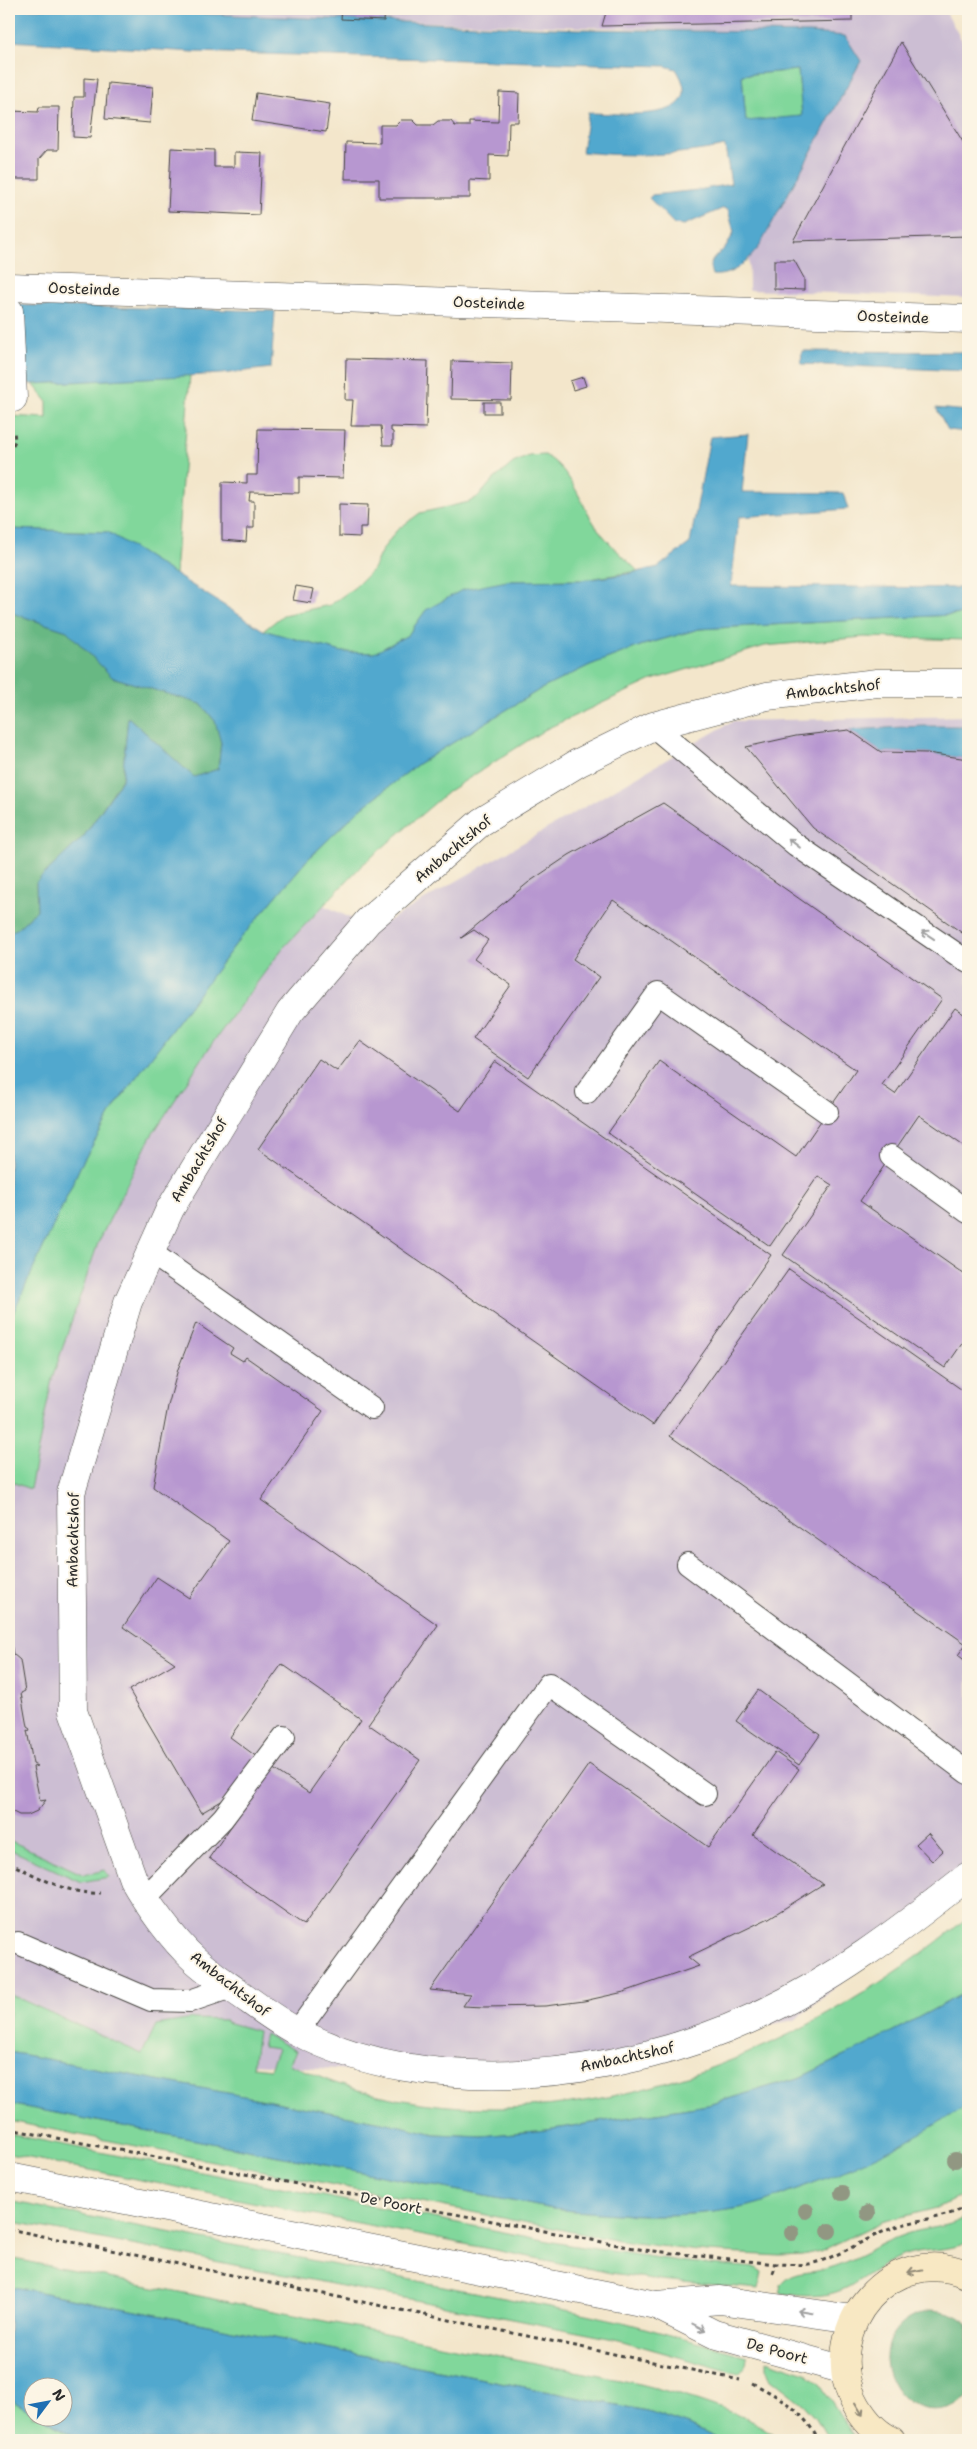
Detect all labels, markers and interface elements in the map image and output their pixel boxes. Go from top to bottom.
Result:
street label: Oosteinde [48,278,120,300]
street label: Oosteinde [453,292,525,314]
street label: Oosteinde [857,306,929,328]
street label: Ambachtshof [784,674,882,704]
street label: Ambachtshof [410,810,496,887]
one-way arrow [787,838,801,848]
one-way arrow [921,930,935,940]
street label: Ambachtshof [166,1113,232,1206]
street label: Ambachtshof [62,1492,84,1588]
street label: Ambachtshof [186,1947,274,2022]
street label: Ambachtshof [578,2037,676,2077]
street label: De Poort [358,2187,424,2219]
one-way arrow [908,2267,924,2276]
one-way arrow [798,2307,814,2317]
one-way arrow [692,2322,707,2332]
street label: De Poort [744,2333,810,2369]
north arrow [22,2376,72,2426]
text: N [48,2386,70,2405]
one-way arrow [854,2401,864,2415]

